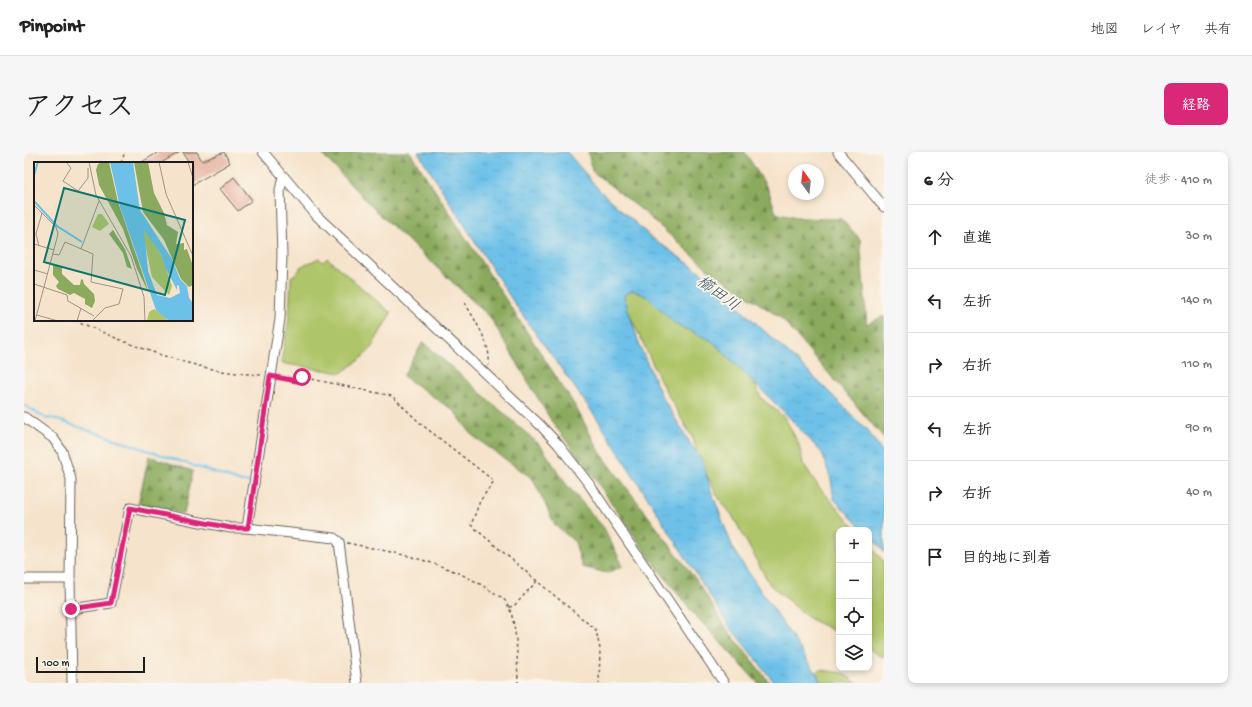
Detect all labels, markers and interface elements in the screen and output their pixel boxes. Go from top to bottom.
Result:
text: Pinpoint [20,16,84,39]
text: 地図 [1091,22,1119,39]
text: レイヤ [1141,22,1182,39]
text: 共有 [1204,22,1232,39]
button: 経路 [1164,83,1228,125]
text: アクセス [24,93,134,126]
inset map [34,162,193,321]
north arrow [788,164,824,200]
text: 6 分 [924,172,954,192]
text: 徒歩 · 410 m [1145,173,1212,188]
icon: ahead [924,226,946,248]
text: 30 m [1186,229,1212,244]
text: 直進 [962,230,992,248]
water label: 櫛田川 [692,272,743,317]
icon: left [924,290,946,312]
text: 140 m [1181,293,1212,308]
text: 左折 [962,294,992,312]
icon: right [924,354,946,376]
text: 110 m [1182,357,1212,372]
text: 右折 [962,358,992,376]
route start [293,368,311,386]
icon: left [924,418,946,440]
text: 90 m [1186,421,1212,436]
text: 左折 [962,422,992,440]
icon: right [924,482,946,504]
text: 40 m [1186,485,1212,500]
text: 右折 [962,486,992,504]
map controls [836,527,872,671]
button: + [836,527,872,563]
icon: arrive [924,546,946,568]
text: 目的地に到着 [962,550,1052,568]
button: − [836,563,872,599]
button: locate [836,599,872,635]
route end [62,600,80,618]
button: layers [836,635,872,671]
scale bar [36,655,145,674]
text: 100 m [42,658,69,670]

